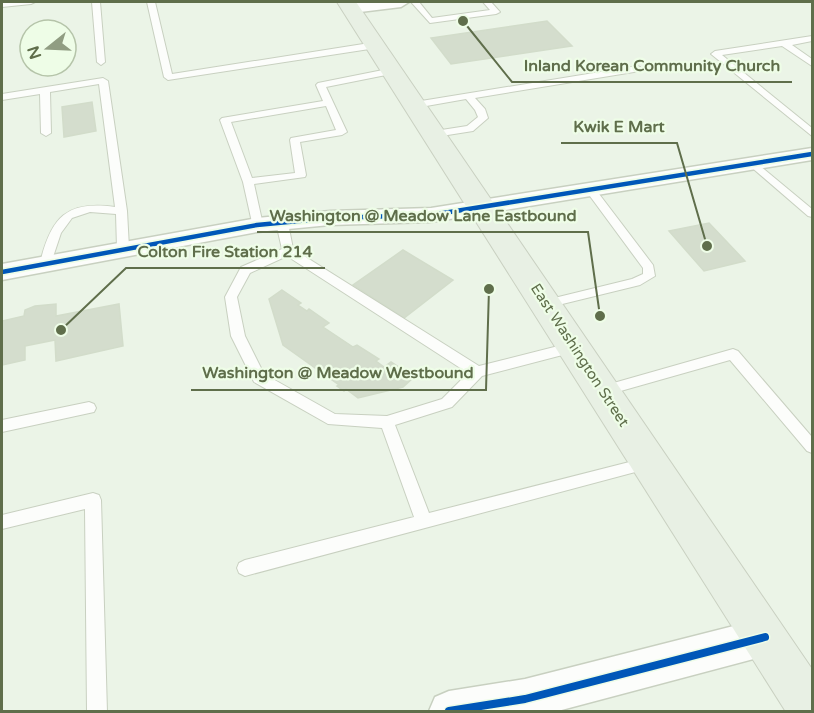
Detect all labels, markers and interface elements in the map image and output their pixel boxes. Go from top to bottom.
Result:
north arrow [18,18,78,78]
text: N [23,43,46,62]
callout: Inland Korean Community Church [512,48,792,82]
text: Inland Korean Community Church [524,56,780,76]
callout: Kwik E Mart [561,109,677,143]
text: Kwik E Mart [573,117,666,137]
callout: Washington @ Meadow Lane Eastbound [257,198,588,232]
text: Washington @ Meadow Lane Eastbound [269,206,577,226]
callout: Colton Fire Station 214 [126,234,325,268]
text: Colton Fire Station 214 [137,242,313,262]
street label: East Washington Street [527,280,633,430]
callout: Washington @ Meadow Westbound [191,356,486,390]
text: Washington @ Meadow Westbound [202,363,474,383]

